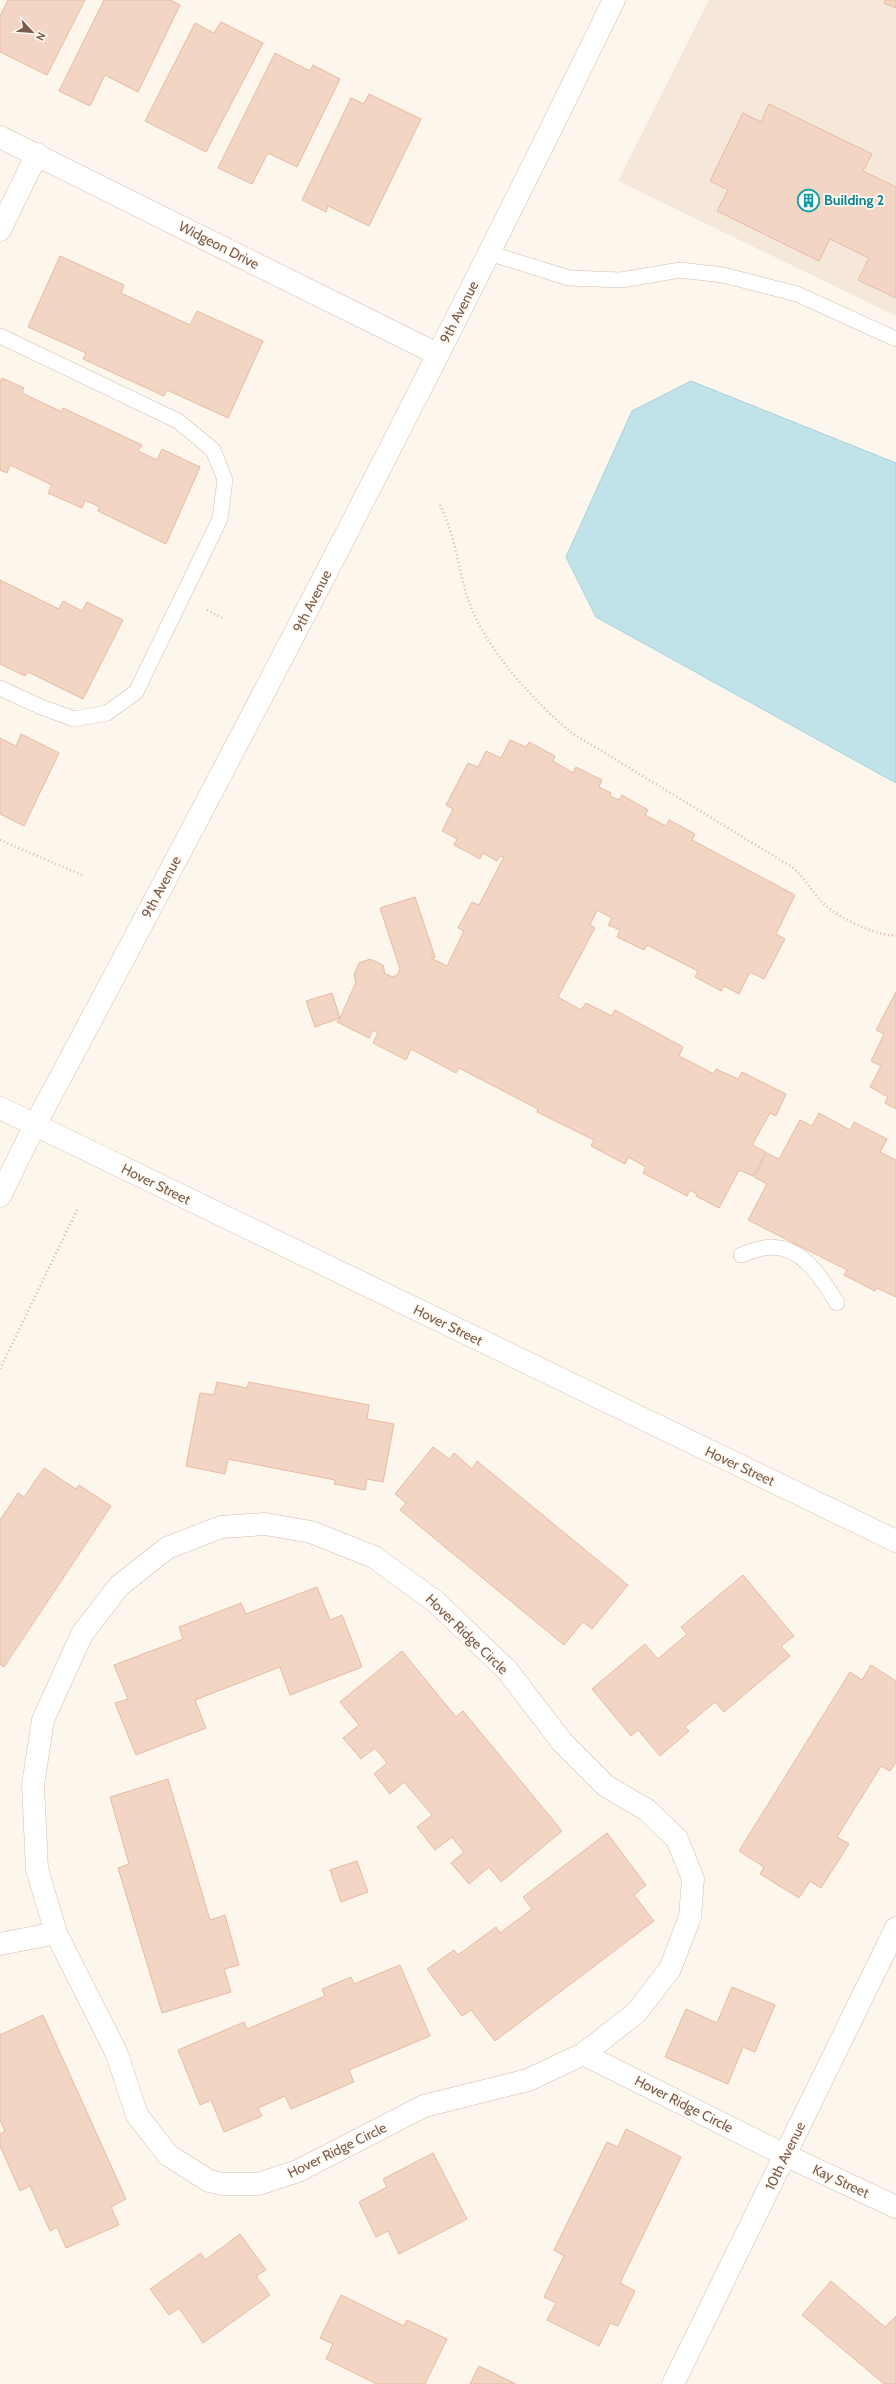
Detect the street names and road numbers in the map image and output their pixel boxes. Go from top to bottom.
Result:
street label: Widgeon Drive [176,217,262,273]
street label: 9th Avenue [436,278,482,346]
street label: 9th Avenue [289,567,335,635]
street label: 9th Avenue [137,853,185,921]
street label: Hover Street [118,1160,194,1209]
street label: Hover Street [410,1301,486,1350]
street label: Hover Street [702,1442,778,1490]
street label: Hover Ridge Circle [422,1590,512,1678]
street label: Hover Ridge Circle [632,2071,736,2137]
street label: Hover Ridge Circle [284,2118,390,2182]
street label: 10th Avenue [761,2119,809,2193]
street label: Kay Street [810,2160,872,2202]

